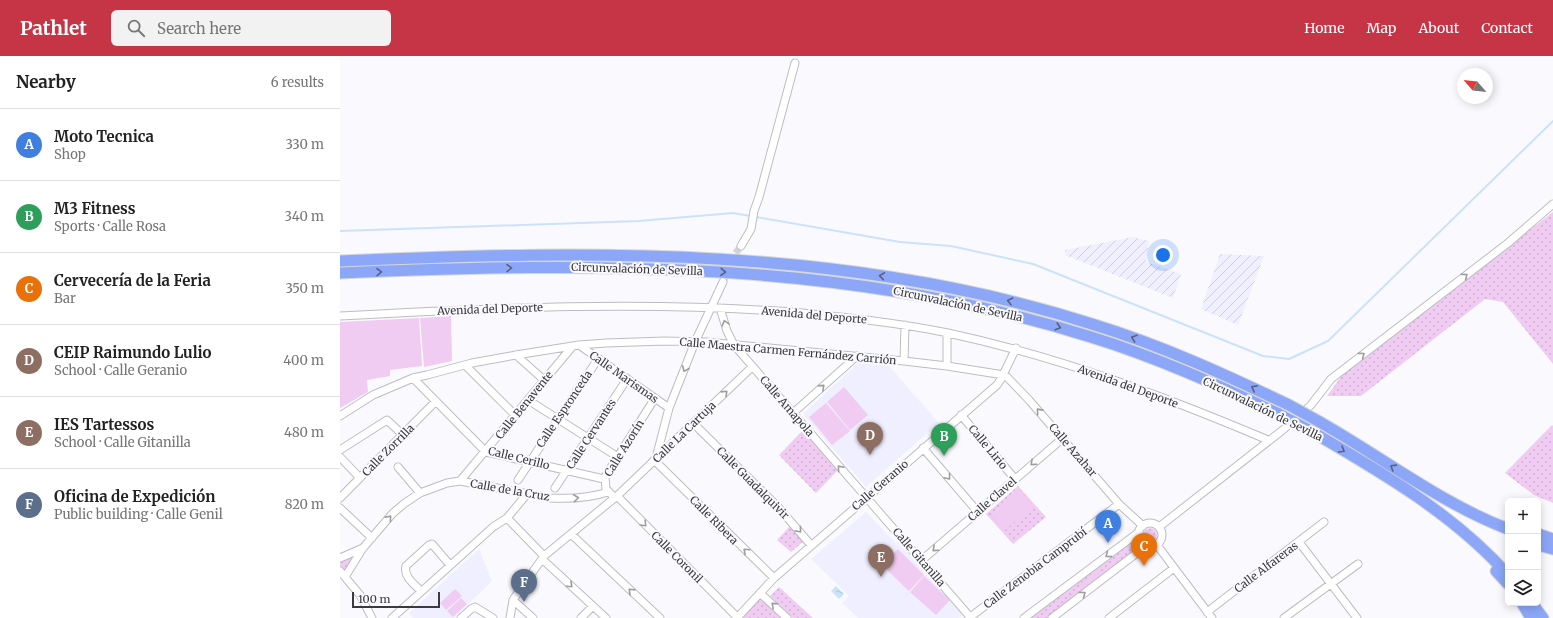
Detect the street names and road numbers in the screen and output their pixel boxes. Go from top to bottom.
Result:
street label: Circunvalación de Sevilla [571,260,703,278]
street label: Circunvalación de Sevilla [892,283,1024,325]
street label: Avenida del Deporte [436,300,543,318]
street label: Avenida del Deporte [760,303,868,327]
street label: Calle Maestra Carmen Fernández Carrión [679,335,898,368]
street label: Calle Marismas [587,348,661,406]
street label: Avenida del Deporte [1075,361,1180,411]
street label: Calle Benavente [492,368,556,442]
street label: Calle Espronceda [533,368,595,450]
street label: Calle Amapola [757,373,817,439]
street label: Circunvalación de Sevilla [1201,374,1325,444]
street label: Calle Cervantes [563,396,619,472]
street label: Calle La Cartuja [649,398,719,466]
street label: Calle Azorín [601,416,647,479]
street label: Calle Azahar [1046,420,1100,480]
street label: Calle Zorrilla [359,421,417,479]
street label: Calle Lirio [965,422,1011,472]
street label: Calle Cerillo [487,444,552,473]
street label: Calle Guadalquivir [714,444,792,522]
street label: Calle Geranio [849,456,912,513]
street label: Calle Clavel [965,474,1020,524]
street label: Calle de la Cruz [469,476,551,504]
street label: Calle Ribera [687,493,741,547]
street label: Calle Zenobia Camprubí [981,524,1090,611]
street label: Calle Gitanilla [890,525,948,589]
street label: Calle Coronil [648,528,706,586]
street label: Calle Alfareras [1231,538,1301,596]

